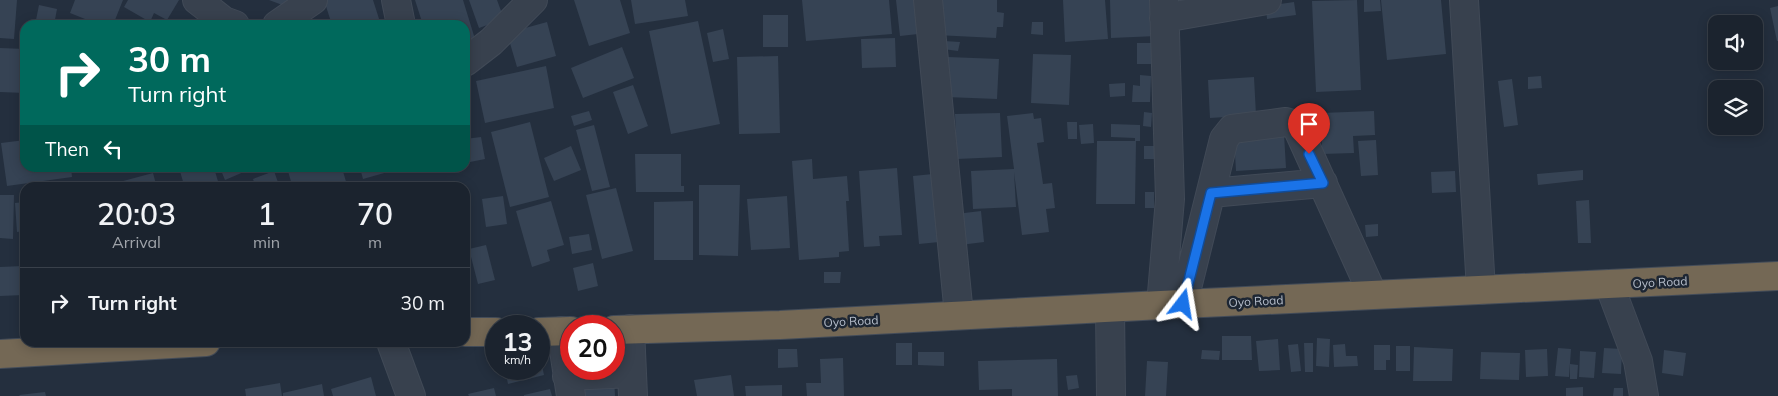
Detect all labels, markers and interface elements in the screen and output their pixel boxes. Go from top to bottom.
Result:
map controls [1708,15,1763,135]
button: sound [1708,15,1763,70]
text: 30 m [128,37,211,81]
icon: right [45,40,110,105]
text: Turn right [128,80,226,108]
button: layers [1708,80,1763,135]
pin [1288,103,1330,154]
icon: arrive [1295,110,1323,138]
icon: left [99,135,127,163]
text: Then [45,137,89,161]
text: 20:03 [97,195,176,233]
text: 1 [258,195,276,233]
text: 70 [357,195,393,233]
text: Arrival [112,232,161,252]
text: min [253,232,280,252]
text: m [368,232,382,252]
street label: Oyo Road [1632,273,1688,291]
position arrow [1156,277,1208,329]
icon: right [45,289,73,317]
text: Turn right [88,291,177,315]
text: 30 m [401,291,445,315]
street label: Oyo Road [1228,292,1284,310]
street label: Oyo Road [823,312,879,330]
speed limit sign: 20 [560,315,625,380]
text: 13 [502,326,533,357]
text: km/h [504,352,531,367]

